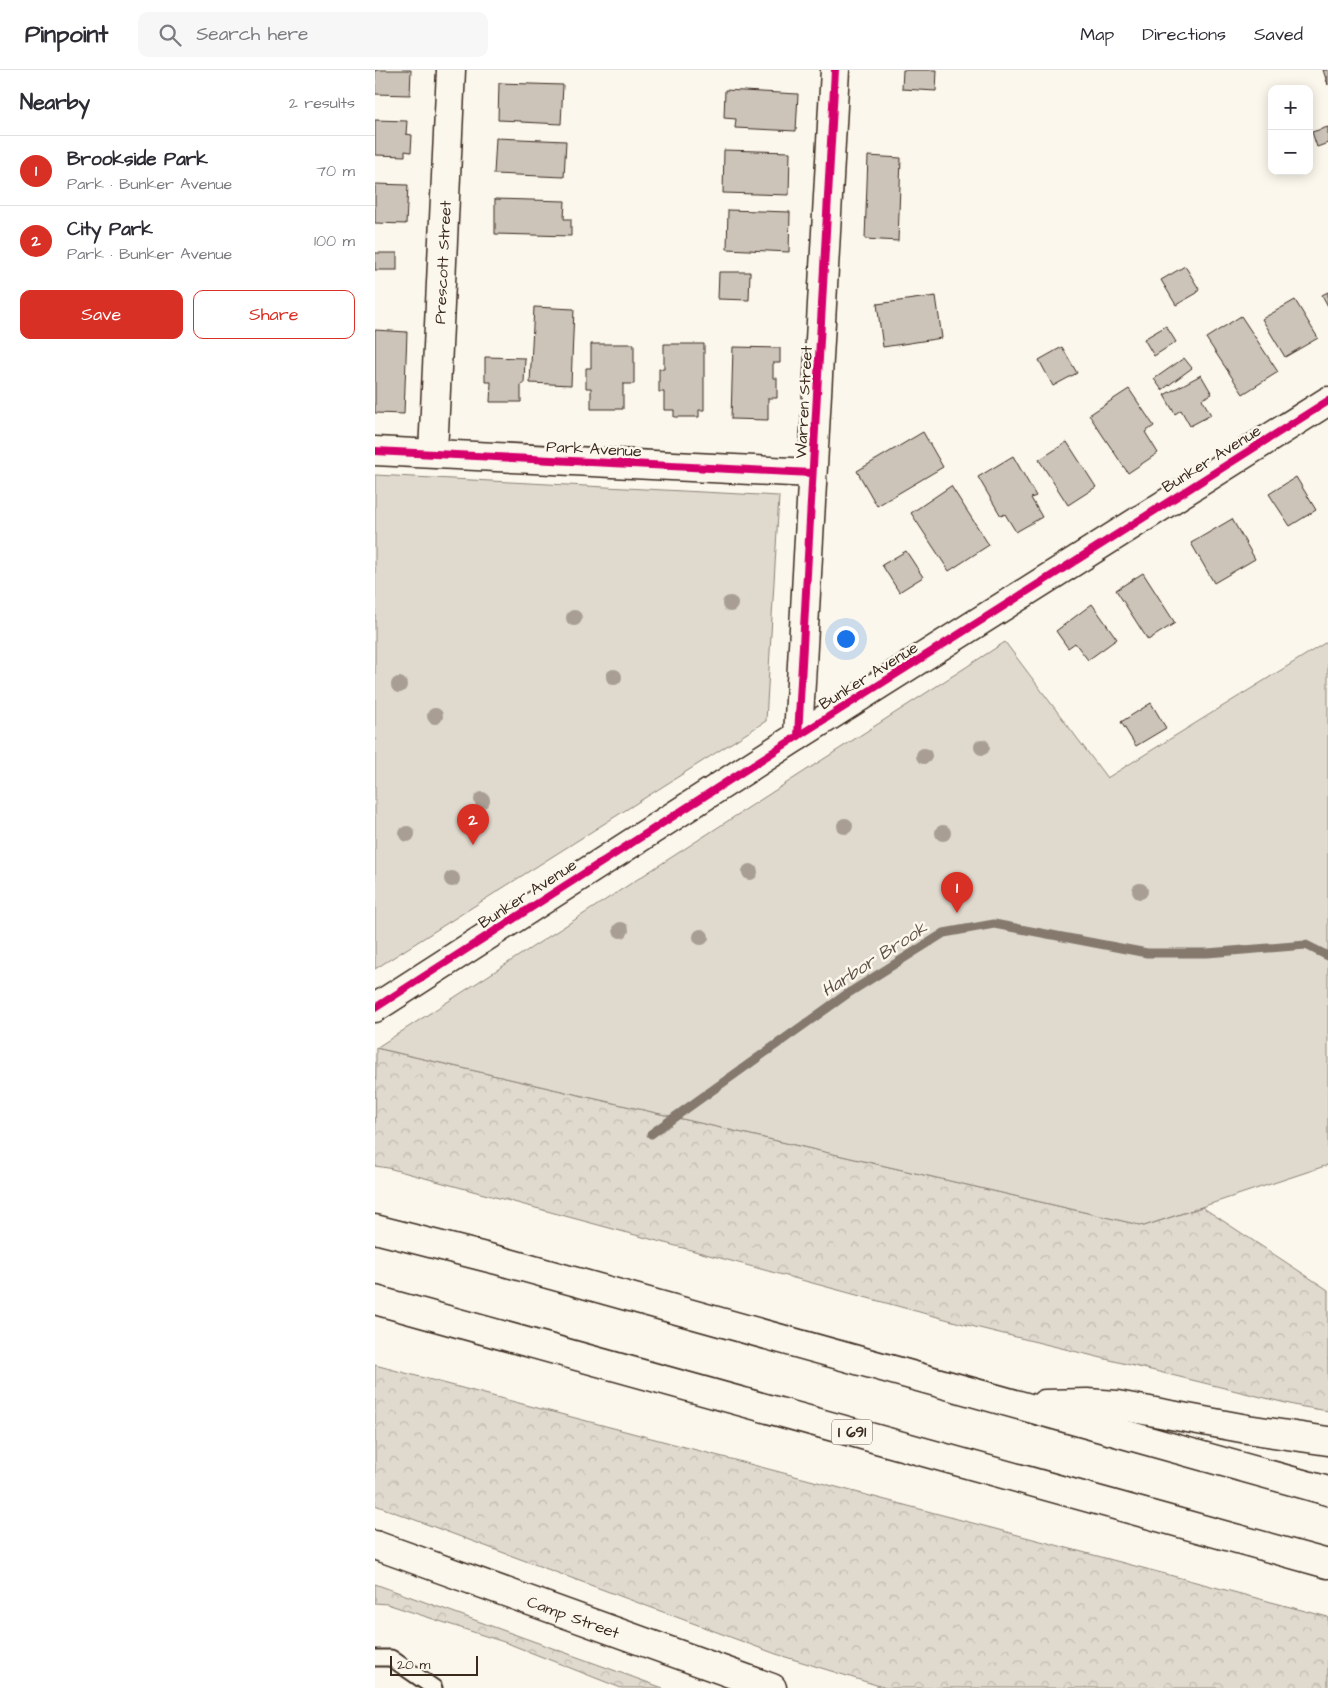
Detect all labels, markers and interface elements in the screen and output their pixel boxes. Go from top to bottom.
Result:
search box [138,12,488,57]
text: Pinpoint [25,18,108,52]
icon: search [156,21,184,49]
text: Search here [196,21,308,48]
text: Map [1080,22,1114,47]
text: Directions [1142,22,1226,47]
text: Saved [1254,22,1303,47]
map controls [1268,85,1313,175]
button: + [1268,85,1313,130]
text: Nearby [20,88,90,117]
text: 2 results [289,92,355,114]
button: − [1268,130,1313,175]
text: Brookside Park [67,146,208,173]
text: 1 [35,160,37,182]
text: 70 m [316,160,355,182]
text: Park · Bunker Avenue [67,173,232,195]
street label: Prescott Street [429,200,457,324]
text: City Park [67,216,153,243]
text: 2 [31,230,41,252]
text: 100 m [314,230,355,252]
text: Park · Bunker Avenue [67,243,232,265]
button: Save [20,290,183,339]
button: Share [193,290,355,339]
street label: Warren Street [790,344,818,459]
street label: Bunker Avenue [1158,419,1266,498]
street label: Park Avenue [546,436,642,462]
your location [833,626,859,652]
street label: Bunker Avenue [815,636,923,715]
pin: 2 [457,804,489,845]
street label: Bunker Avenue [474,854,581,934]
pin: 1 [941,872,973,913]
water label: Harbor Brook [817,915,933,1003]
road number: I 691 [832,1420,872,1444]
street label: Camp Street [524,1591,623,1644]
scale bar [390,1653,477,1676]
text: 20 m [397,1655,430,1675]

